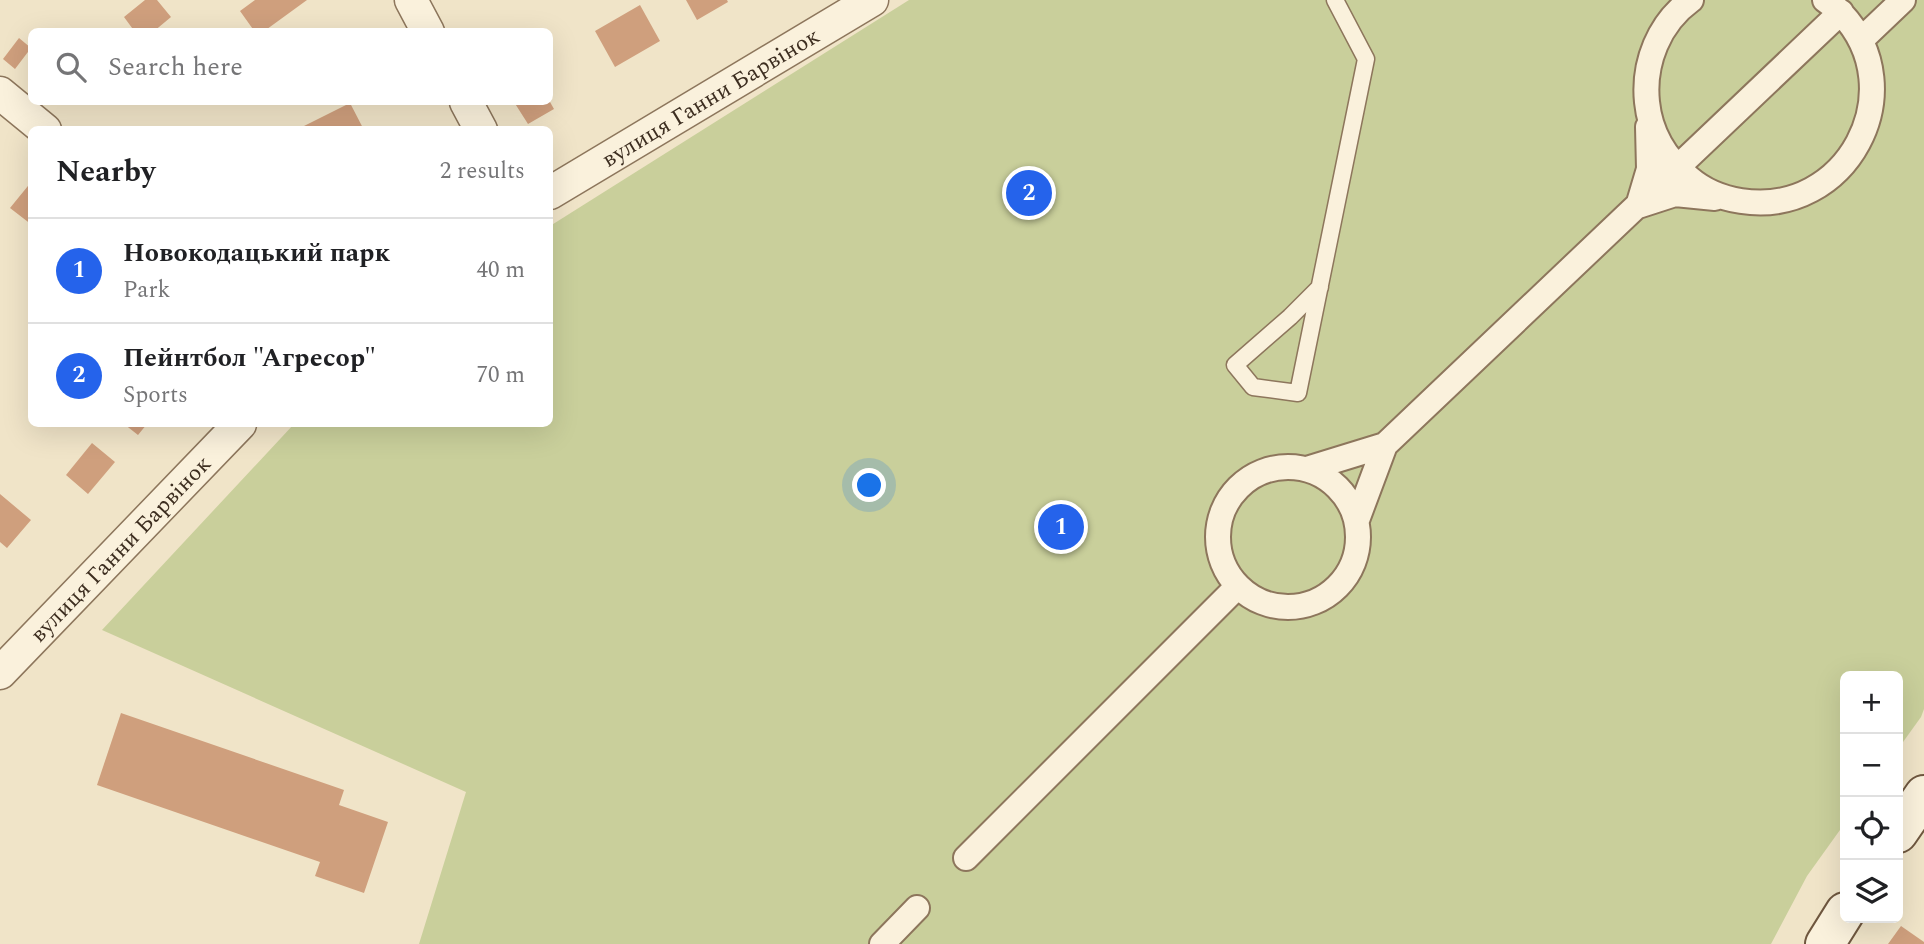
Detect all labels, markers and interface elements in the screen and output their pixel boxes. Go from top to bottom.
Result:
street label: вулиця Ганни Барвінок [596,19,827,177]
search box [28,28,553,105]
text: Search here [108,47,243,87]
icon: search [52,48,90,86]
text: Nearby [56,149,155,195]
text: 2 results [440,154,525,189]
pin: 2 [1006,167,1052,219]
text: Новокодацький парк [123,233,390,273]
text: 1 [73,253,85,288]
text: 40 m [476,253,525,288]
text: Park [123,273,170,308]
text: Пейнтбол "Агресор" [123,338,376,378]
text: 2 [73,358,85,393]
text: 70 m [476,358,525,393]
text: Sports [123,378,188,413]
street label: вулиця Ганни Барвінок [22,448,220,651]
your location [852,468,886,502]
pin: 1 [1038,501,1084,553]
map controls [1840,671,1903,923]
button: + [1840,671,1903,734]
button: − [1840,734,1903,797]
button: locate [1840,797,1903,860]
button: layers [1840,860,1903,923]

